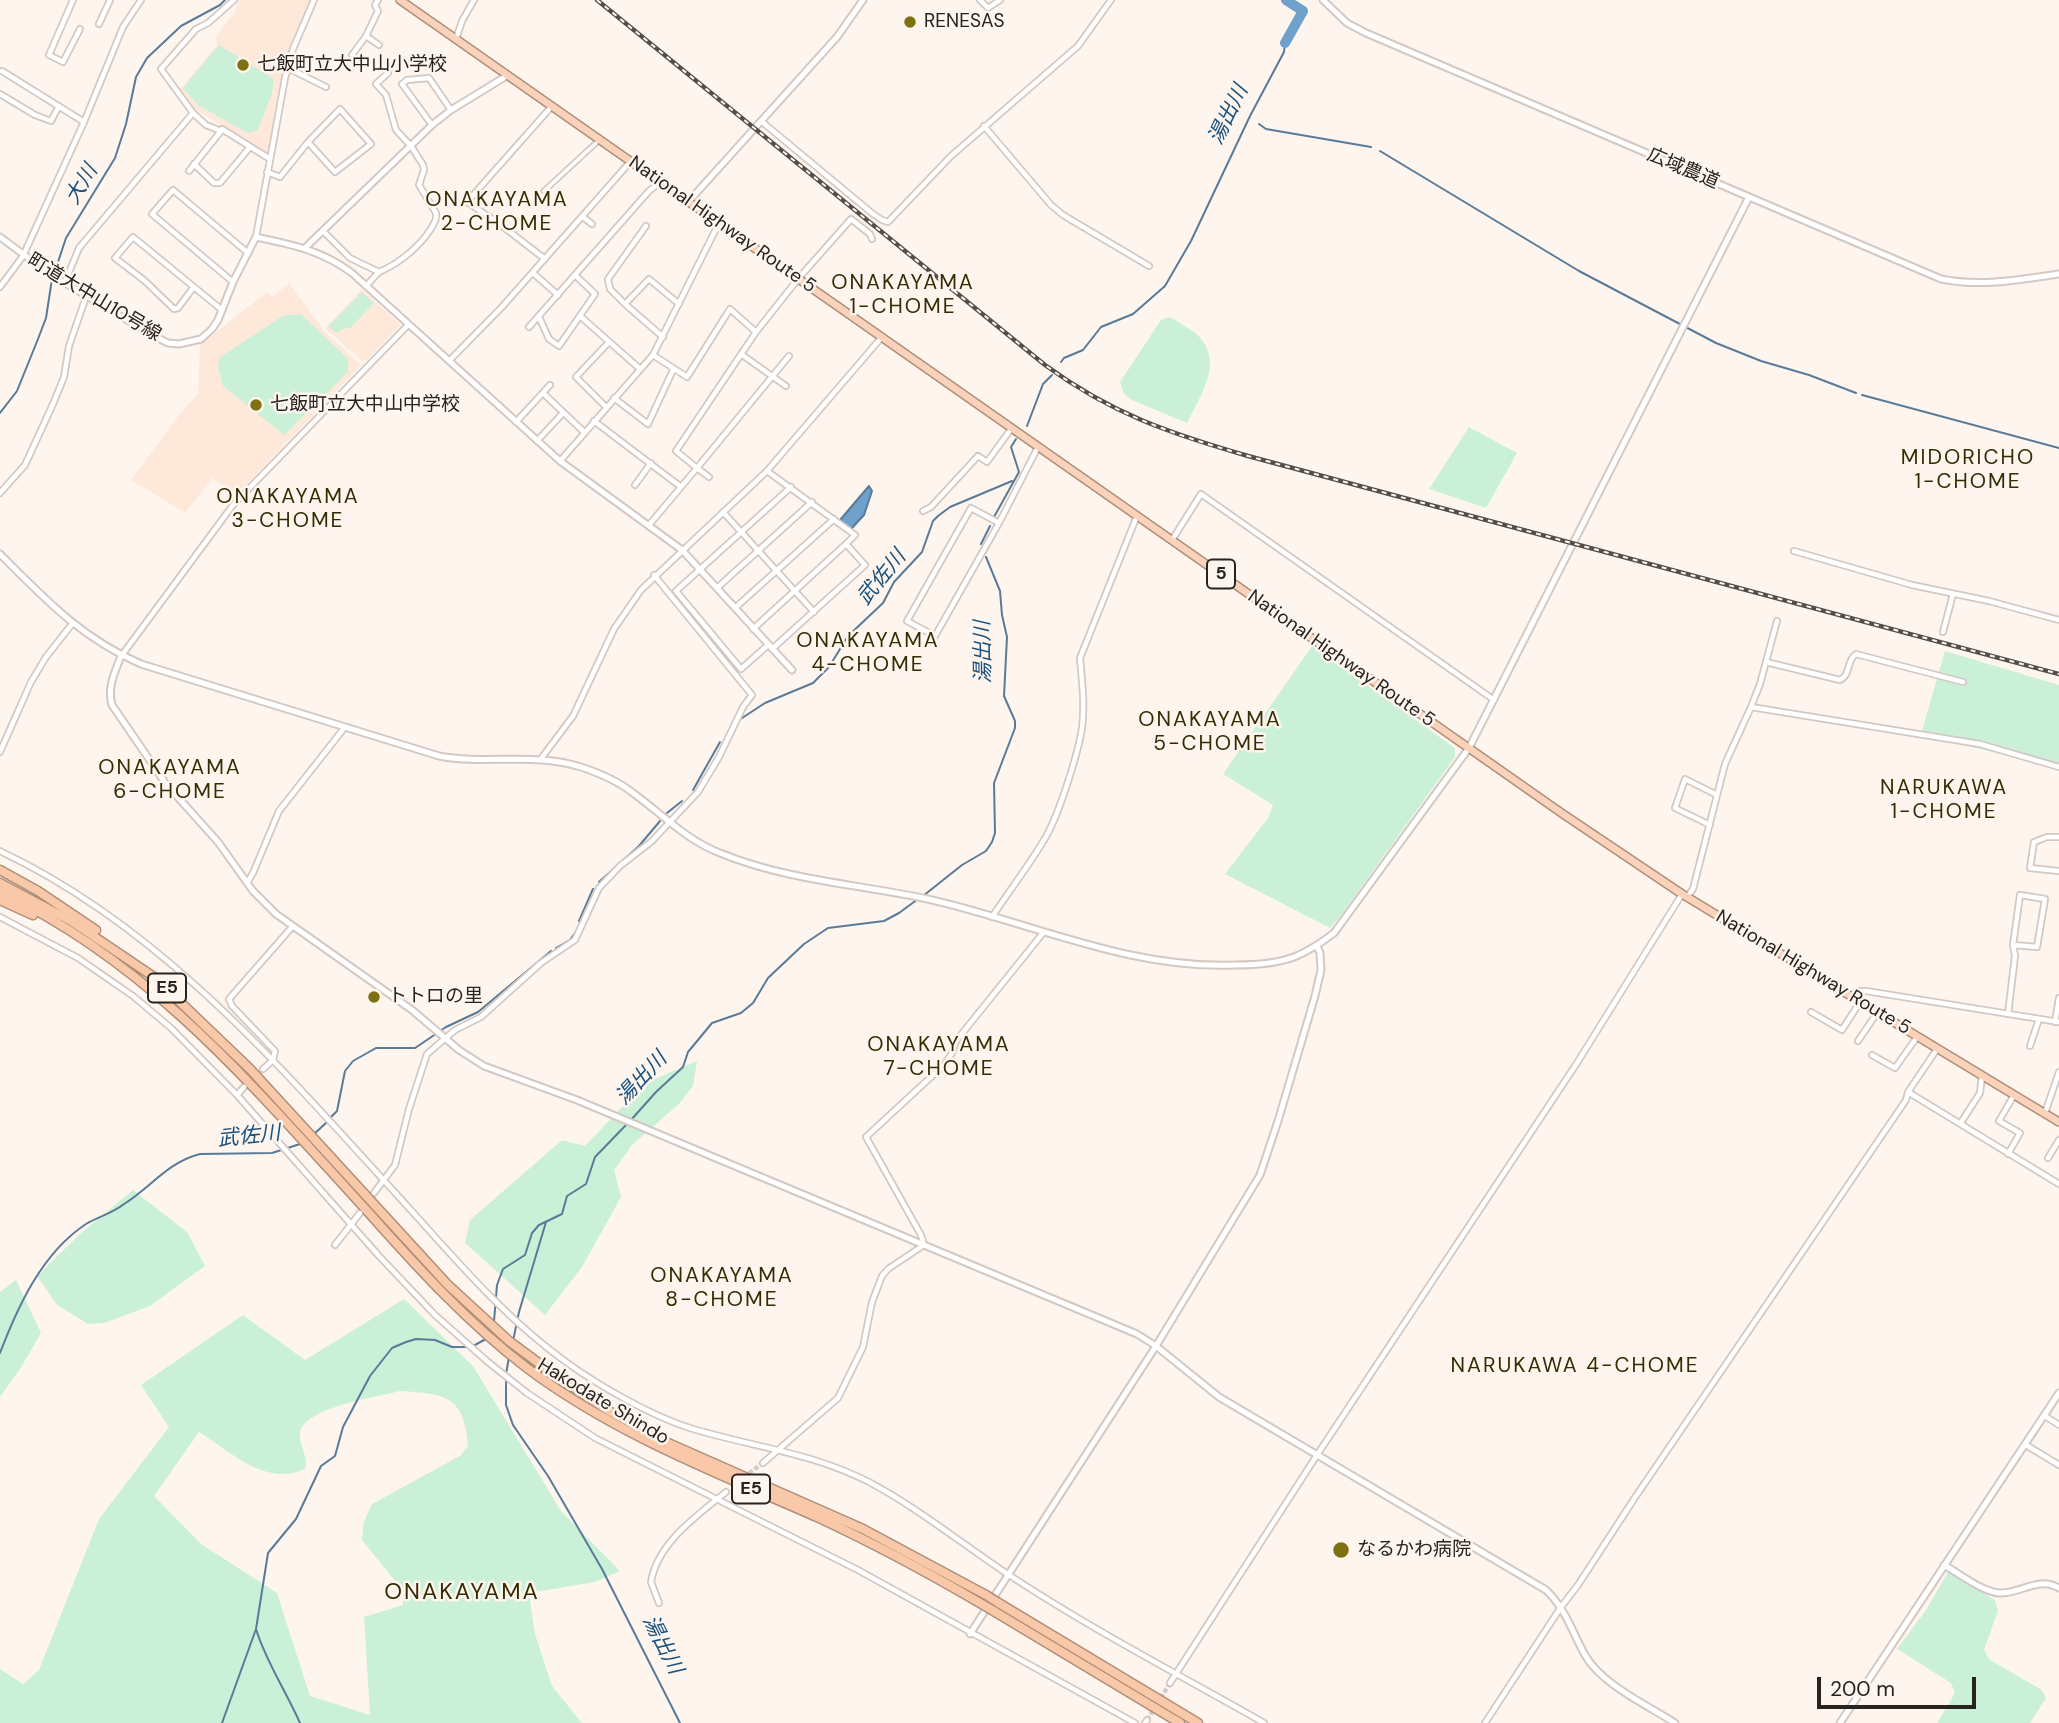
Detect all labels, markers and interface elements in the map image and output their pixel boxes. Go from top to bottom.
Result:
place label: RENESAS [924,11,1005,33]
marker: RENESAS [902,14,918,30]
place label: 七飯町立大中山小学校 [257,54,447,76]
marker: 七飯町立大中山小学校 [235,57,251,73]
water label: 湯出川 [1204,81,1254,149]
street label: 広域農道 [1644,144,1722,194]
street label: National Highway Route 5 [624,152,820,298]
water label: 大川 [60,161,104,209]
district label: ONAKAYAMA 2-CHOME [426,187,568,237]
street label: 町道大中山10号線 [23,249,165,347]
district label: ONAKAYAMA 1-CHOME [832,270,974,320]
place label: 七飯町立大中山中学校 [270,394,460,416]
marker: 七飯町立大中山中学校 [248,397,264,413]
district label: MIDORICHO 1-CHOME [1902,445,2034,495]
district label: ONAKAYAMA 3-CHOME [217,484,359,534]
water label: 武佐川 [852,546,912,610]
road number: 5 [1207,560,1235,588]
street label: National Highway Route 5 [1243,586,1439,732]
water label: 湯出川 [971,620,997,684]
district label: ONAKAYAMA 4-CHOME [797,628,939,678]
district label: ONAKAYAMA 5-CHOME [1139,707,1281,757]
district label: ONAKAYAMA 6-CHOME [99,755,241,805]
district label: NARUKAWA 1-CHOME [1881,775,2007,825]
street label: National Highway Route 5 [1711,906,1915,1040]
road number: E5 [148,973,186,1002]
place label: トトロの里 [388,986,483,1008]
marker: トトロの里 [366,989,382,1005]
district label: ONAKAYAMA 7-CHOME [868,1032,1010,1082]
water label: 湯出川 [611,1047,673,1111]
water label: 武佐川 [216,1121,282,1153]
district label: ONAKAYAMA 8-CHOME [651,1263,793,1313]
district label: NARUKAWA 4-CHOME [1452,1353,1698,1379]
street label: Hakodate Shindo [533,1354,673,1450]
road number: E5 [732,1474,770,1504]
place label: なるかわ病院 [1357,1539,1471,1561]
marker: なるかわ病院 [1331,1540,1351,1560]
district label: ONAKAYAMA [385,1579,539,1607]
water label: 湯出川 [636,1611,688,1679]
scale bar [1821,1664,1980,1708]
text: 200 m [1830,1675,1895,1703]

